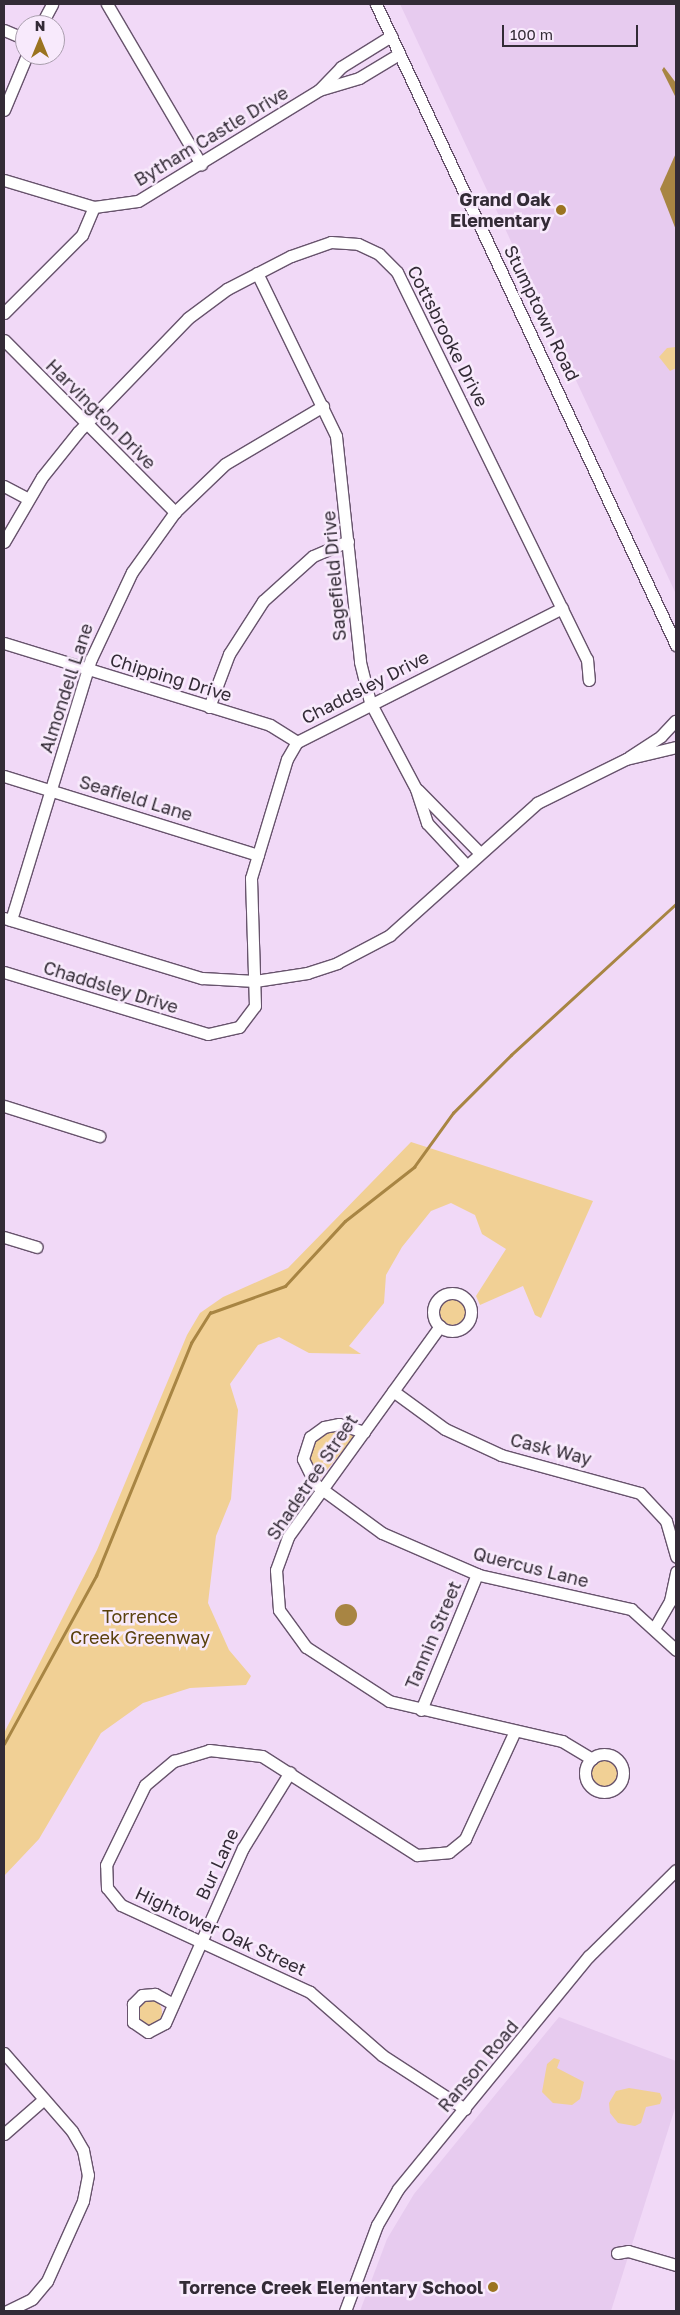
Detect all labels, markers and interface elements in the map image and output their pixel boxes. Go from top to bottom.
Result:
north arrow [15,15,65,65]
scale bar [505,15,641,47]
text: N [35,17,45,34]
text: 100 m [510,25,553,43]
street label: Bytham Castle Drive [130,82,292,190]
place label: Grand Oak Elementary [450,189,551,232]
marker: Grand Oak Elementary [555,204,567,216]
street label: Stumptown Road [500,242,584,384]
street label: Cottsbrooke Drive [403,262,493,410]
street label: Harvington Drive [42,355,160,473]
street label: Sagefield Drive [318,510,350,642]
street label: Almondell Lane [35,621,97,755]
street label: Chaddsley Drive [298,646,432,728]
street label: Chipping Drive [107,648,235,706]
street label: Seafield Lane [77,771,195,825]
street label: Chaddsley Drive [41,956,181,1018]
street label: Shadetree Street [262,1410,362,1544]
street label: Cask Way [508,1428,594,1470]
street label: Quercus Lane [471,1542,591,1592]
street label: Tannin Street [400,1578,466,1692]
park label: Torrence Creek Greenway [70,1606,210,1648]
street label: Bur Lane [191,1825,243,1903]
street label: Hightower Oak Street [132,1882,310,1980]
street label: Ranson Road [433,2016,523,2116]
place label: Torrence Creek Elementary School [179,2276,483,2298]
marker: Torrence Creek Elementary School [487,2281,499,2293]

